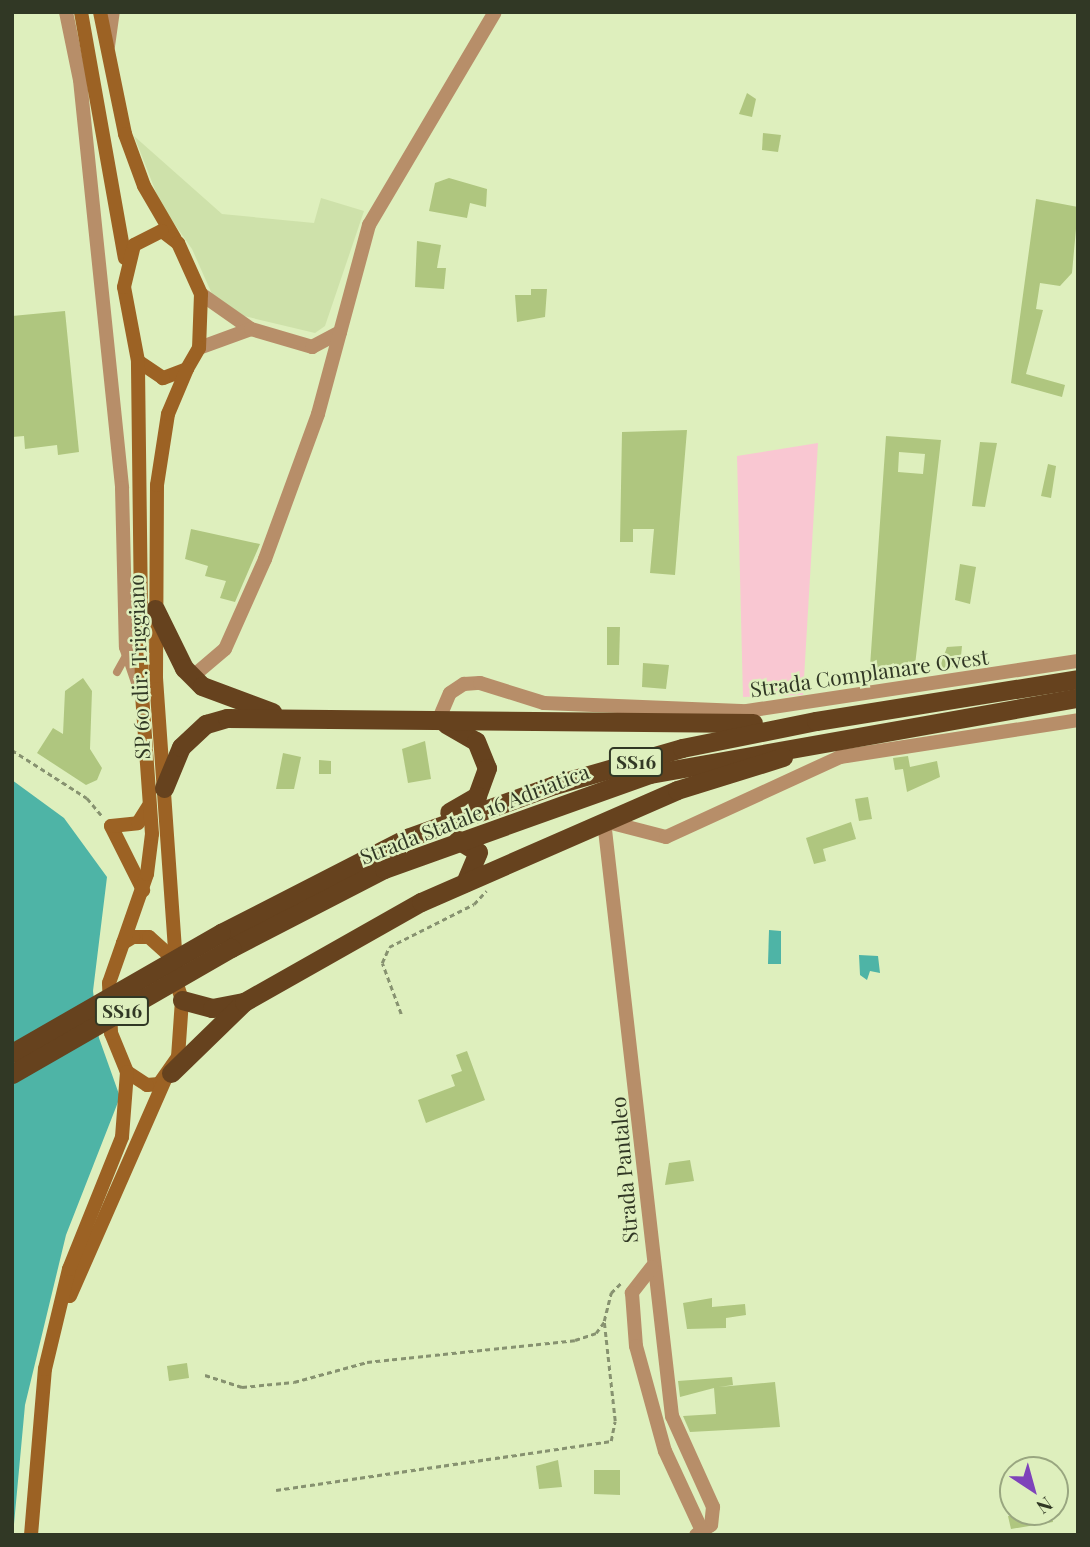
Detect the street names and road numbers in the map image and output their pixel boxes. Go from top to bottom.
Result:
street label: SP 60 dir. Triggiano [122,573,154,761]
street label: Strada Complanare Ovest [748,643,990,701]
road number: SS16 [608,747,664,778]
street label: Strada Statale 16 Adriatica [355,757,593,869]
road number: SS16 [94,995,150,1026]
street label: Strada Pantaleo [604,1095,642,1245]

